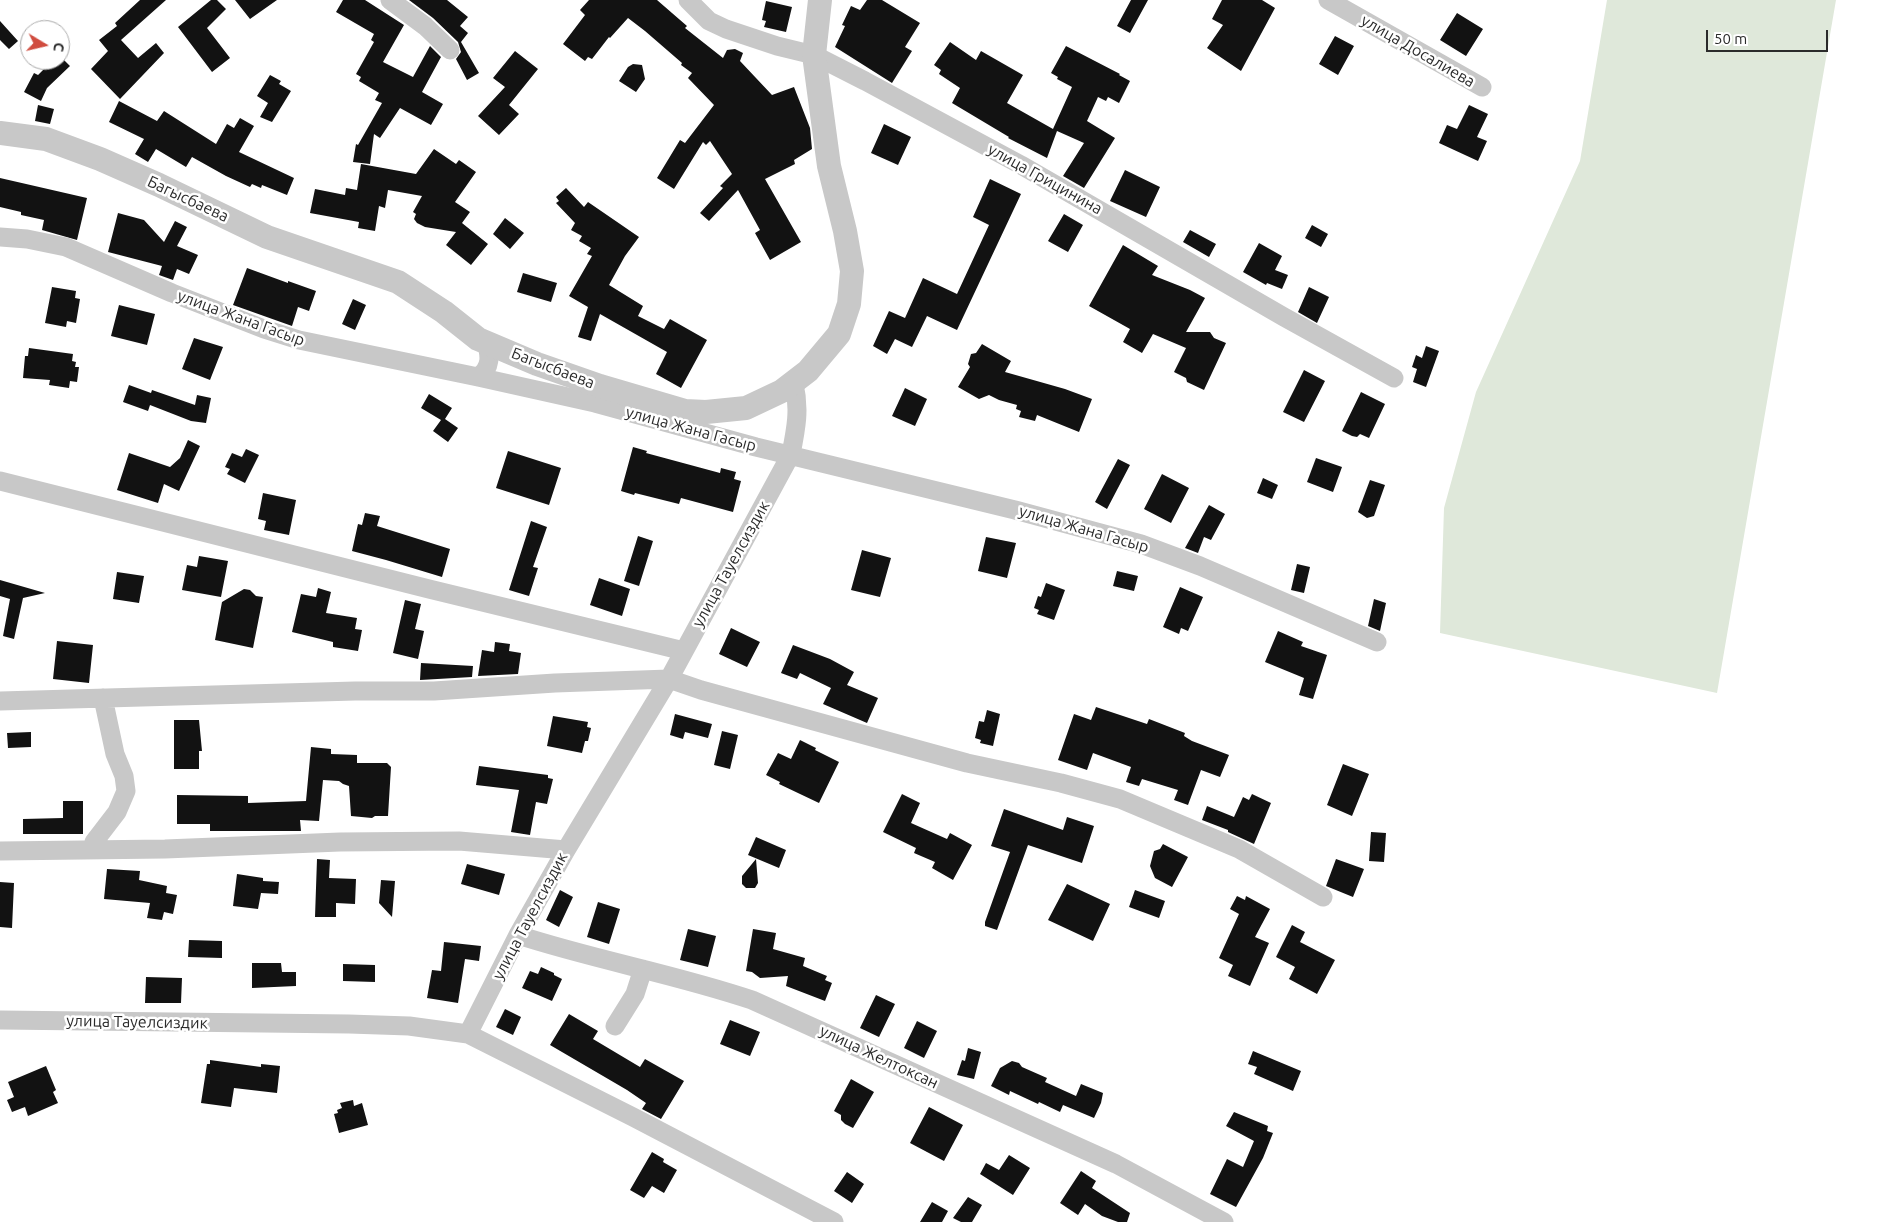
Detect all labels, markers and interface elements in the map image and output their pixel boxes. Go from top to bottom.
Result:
street label: улица Досалиева [1358,11,1478,91]
north arrow [20,20,70,70]
scale bar [1709,20,1832,52]
text: 50 m [1714,30,1747,47]
text: С [50,42,67,53]
street label: улица Грицинина [984,140,1106,218]
street label: Багысбаева [144,172,232,226]
street label: улица Жана Гасыр [175,286,307,350]
street label: Багысбаева [509,343,597,393]
street label: улица Жана Гасыр [624,402,758,456]
street label: улица Тауелсиздик [688,497,774,631]
street label: улица Жана Гасыр [1017,501,1151,557]
street label: улица Тауелсиздик [488,849,572,983]
street label: улица Тауелсиздик [66,1011,208,1033]
street label: улица Желтоксан [817,1021,941,1093]

